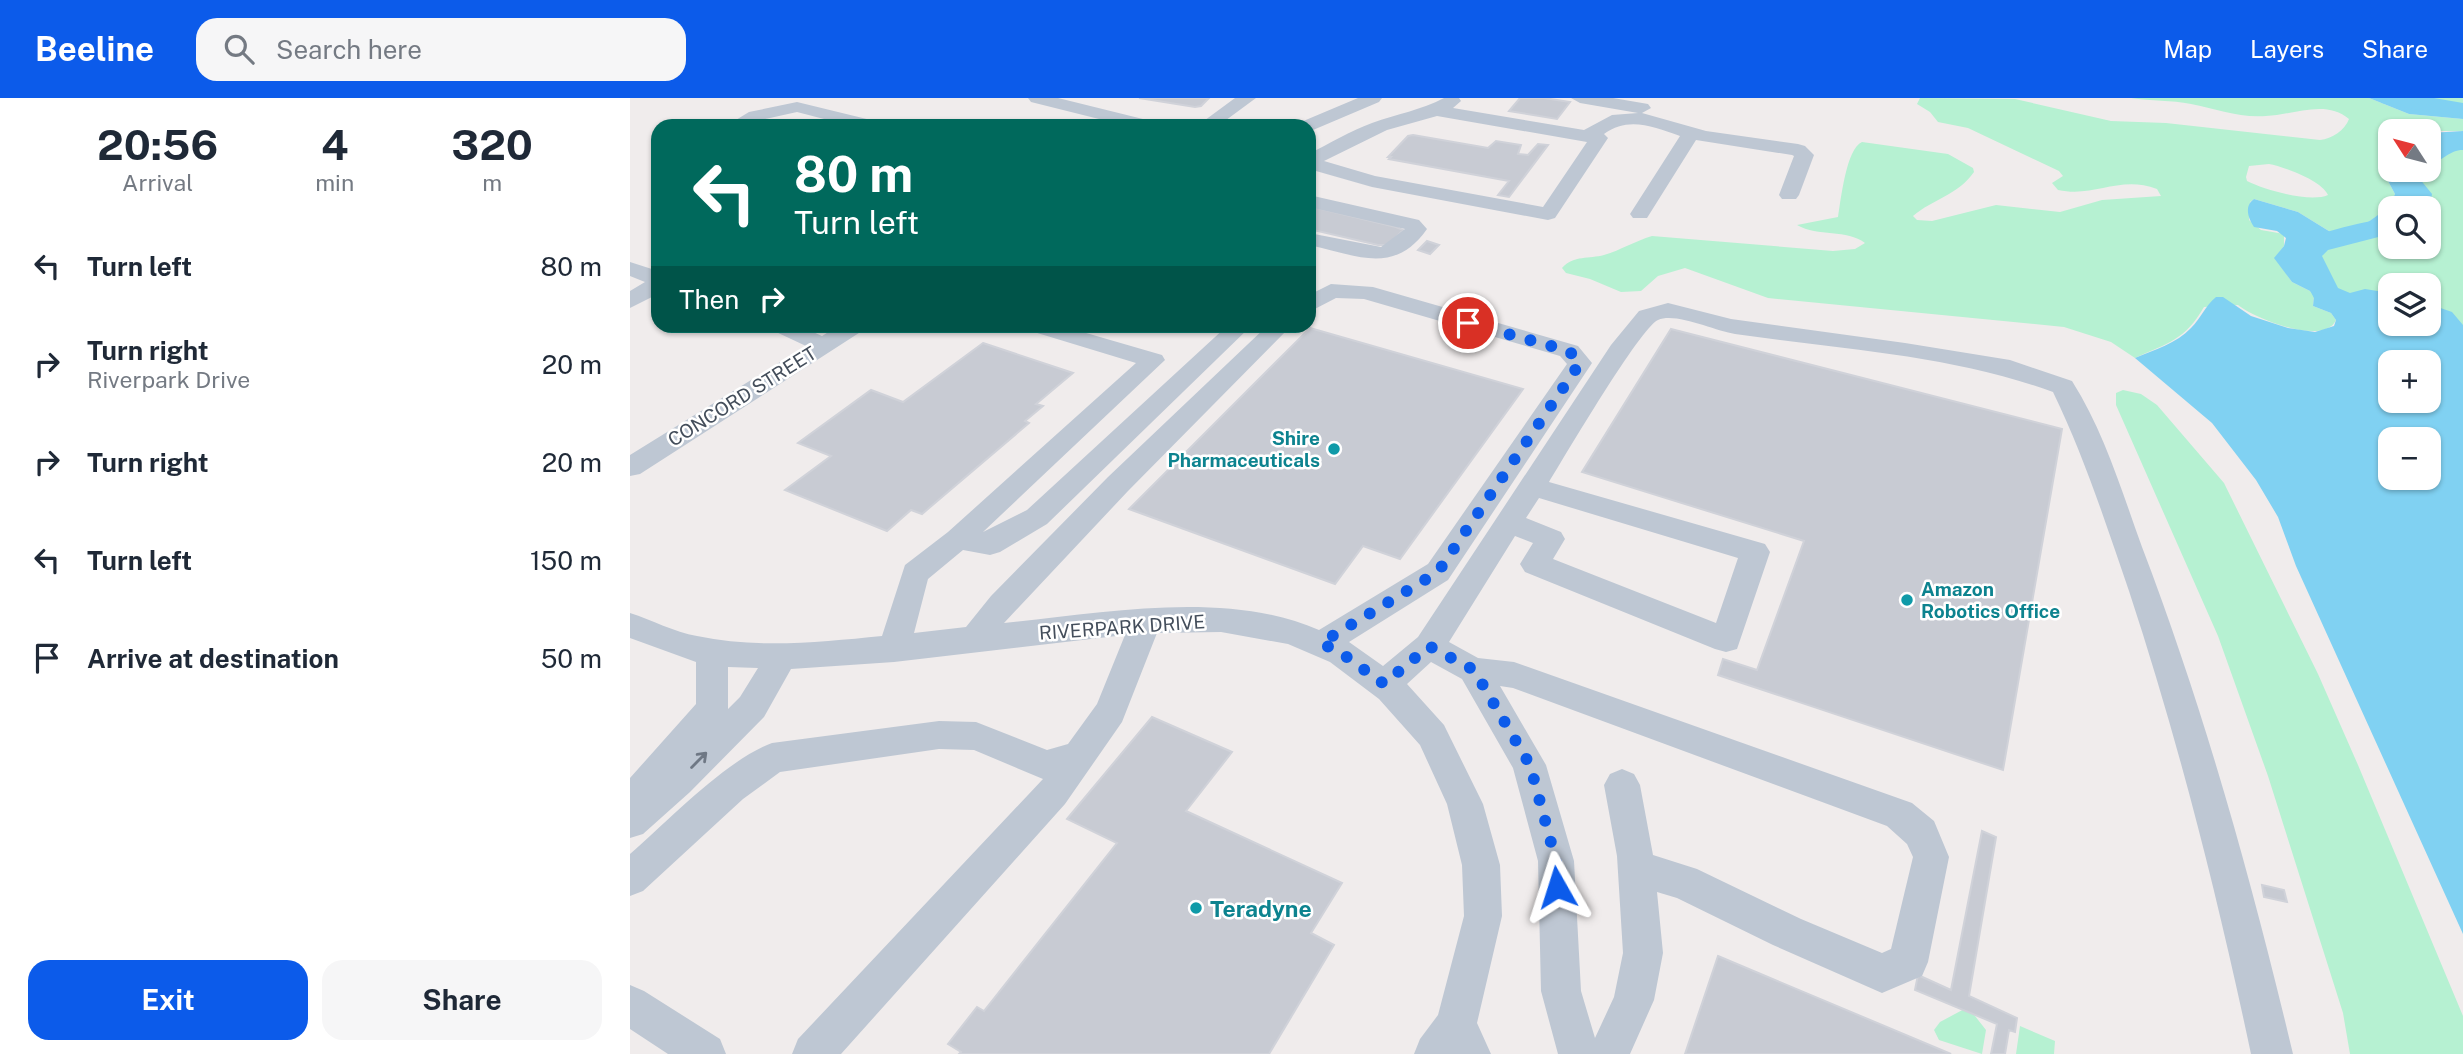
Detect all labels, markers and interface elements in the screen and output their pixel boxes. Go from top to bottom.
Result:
search box [196,18,686,81]
text: Beeline [35,30,154,68]
icon: search [220,30,258,68]
text: Search here [276,34,422,65]
text: Map [2163,35,2212,63]
text: Layers [2250,35,2324,63]
text: Share [2362,35,2428,63]
north arrow [2378,119,2441,182]
map controls [2378,119,2441,490]
text: 20:56 [97,120,218,169]
text: 4 [321,120,349,169]
text: 320 [451,120,533,169]
text: 80 m [794,145,913,203]
icon: left [679,147,770,238]
text: Arrival [122,169,193,196]
text: min [315,169,354,196]
text: m [482,169,502,196]
button: search [2378,196,2441,259]
text: Turn left [794,204,919,241]
icon: left [28,247,66,285]
text: Turn left [87,251,192,282]
text: 80 m [541,251,602,282]
button: layers [2378,273,2441,336]
icon: right [753,280,791,318]
text: Then [679,284,739,315]
pin [1438,293,1498,353]
icon: arrive [1449,304,1487,342]
text: Turn right [87,335,209,366]
street label: CONCORD STREET [664,341,820,451]
icon: right [28,345,66,383]
text: 20 m [542,349,602,380]
button: + [2378,350,2441,413]
text: Riverpark Drive [87,366,250,393]
place label: Shire Pharmaceuticals [1167,427,1320,471]
button: − [2378,427,2441,490]
marker: Shire Pharmaceuticals [1326,441,1342,457]
icon: right [28,443,66,481]
text: Turn right [87,447,209,478]
text: 20 m [542,447,602,478]
icon: left [28,541,66,579]
text: Turn left [87,545,192,576]
text: 150 m [530,545,602,576]
place label: Amazon Robotics Office [1921,578,2060,622]
marker: Amazon Robotics Office [1899,592,1915,608]
street label: RIVERPARK DRIVE [1038,610,1206,644]
icon: arrive [28,639,66,677]
text: Arrive at destination [87,643,339,674]
text: 50 m [541,643,602,674]
one-way arrow [690,751,707,768]
position arrow [1520,850,1594,924]
place label: Teradyne [1210,895,1312,922]
marker: Teradyne [1188,900,1204,916]
button: Exit [28,960,308,1040]
button: Share [322,960,602,1040]

